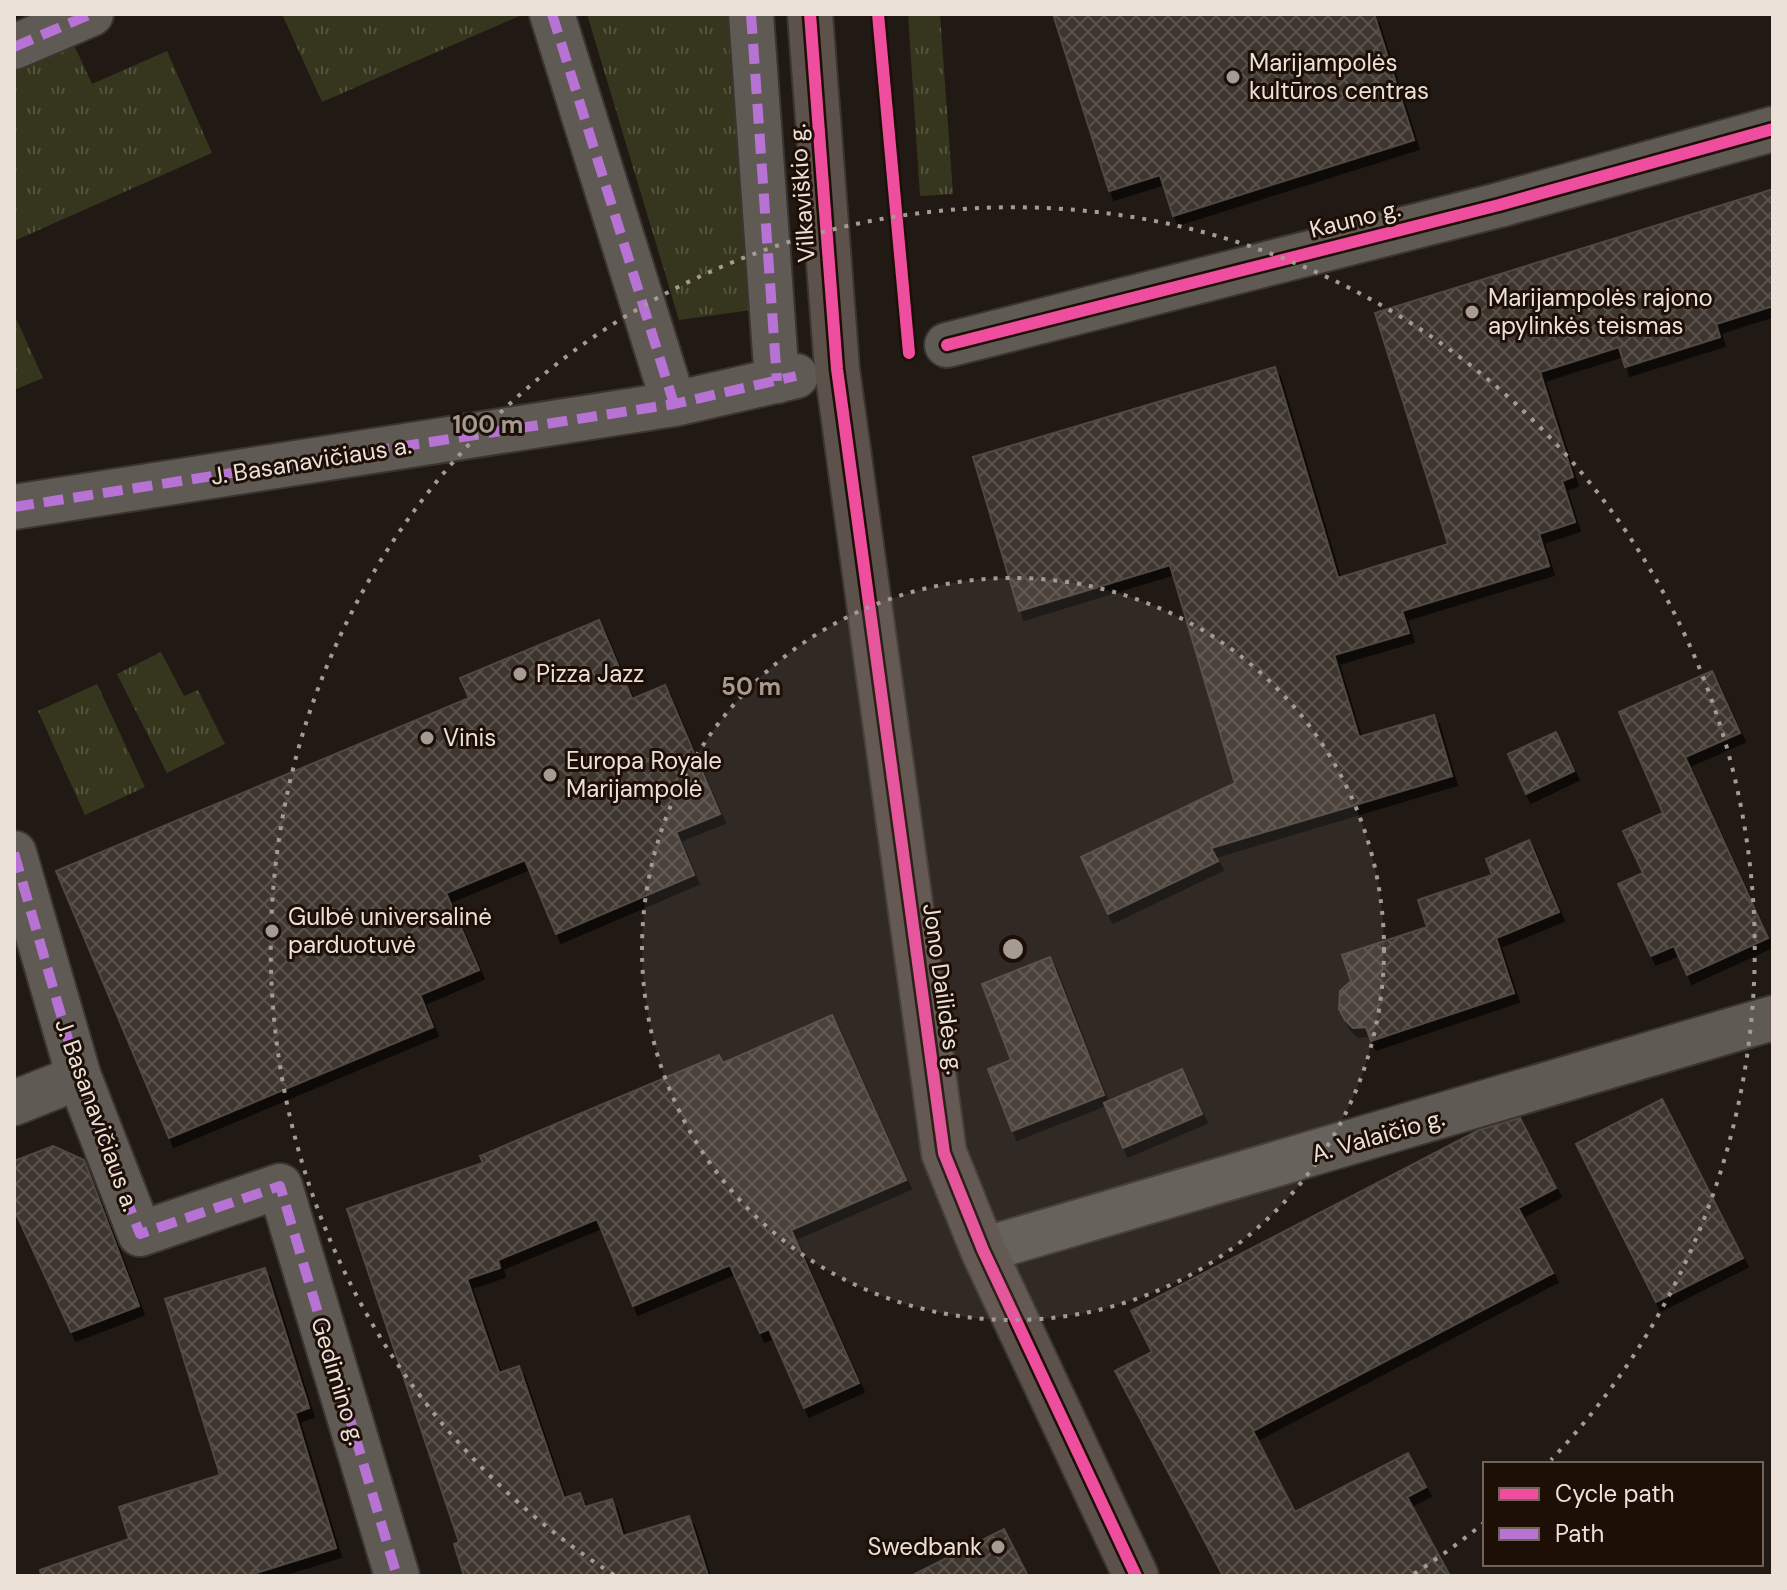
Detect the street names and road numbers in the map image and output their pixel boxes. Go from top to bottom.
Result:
street label: Vilkaviškio g. [781,123,822,263]
street label: Kauno g. [1306,192,1404,245]
street label: J. Basanavičiaus a. [208,429,413,492]
street label: Jono Dailidės g. [916,901,971,1076]
street label: J. Basanavičiaus a. [48,1014,147,1215]
street label: A. Valaičio g. [1308,1102,1448,1169]
street label: Gedimino g. [304,1313,373,1449]

